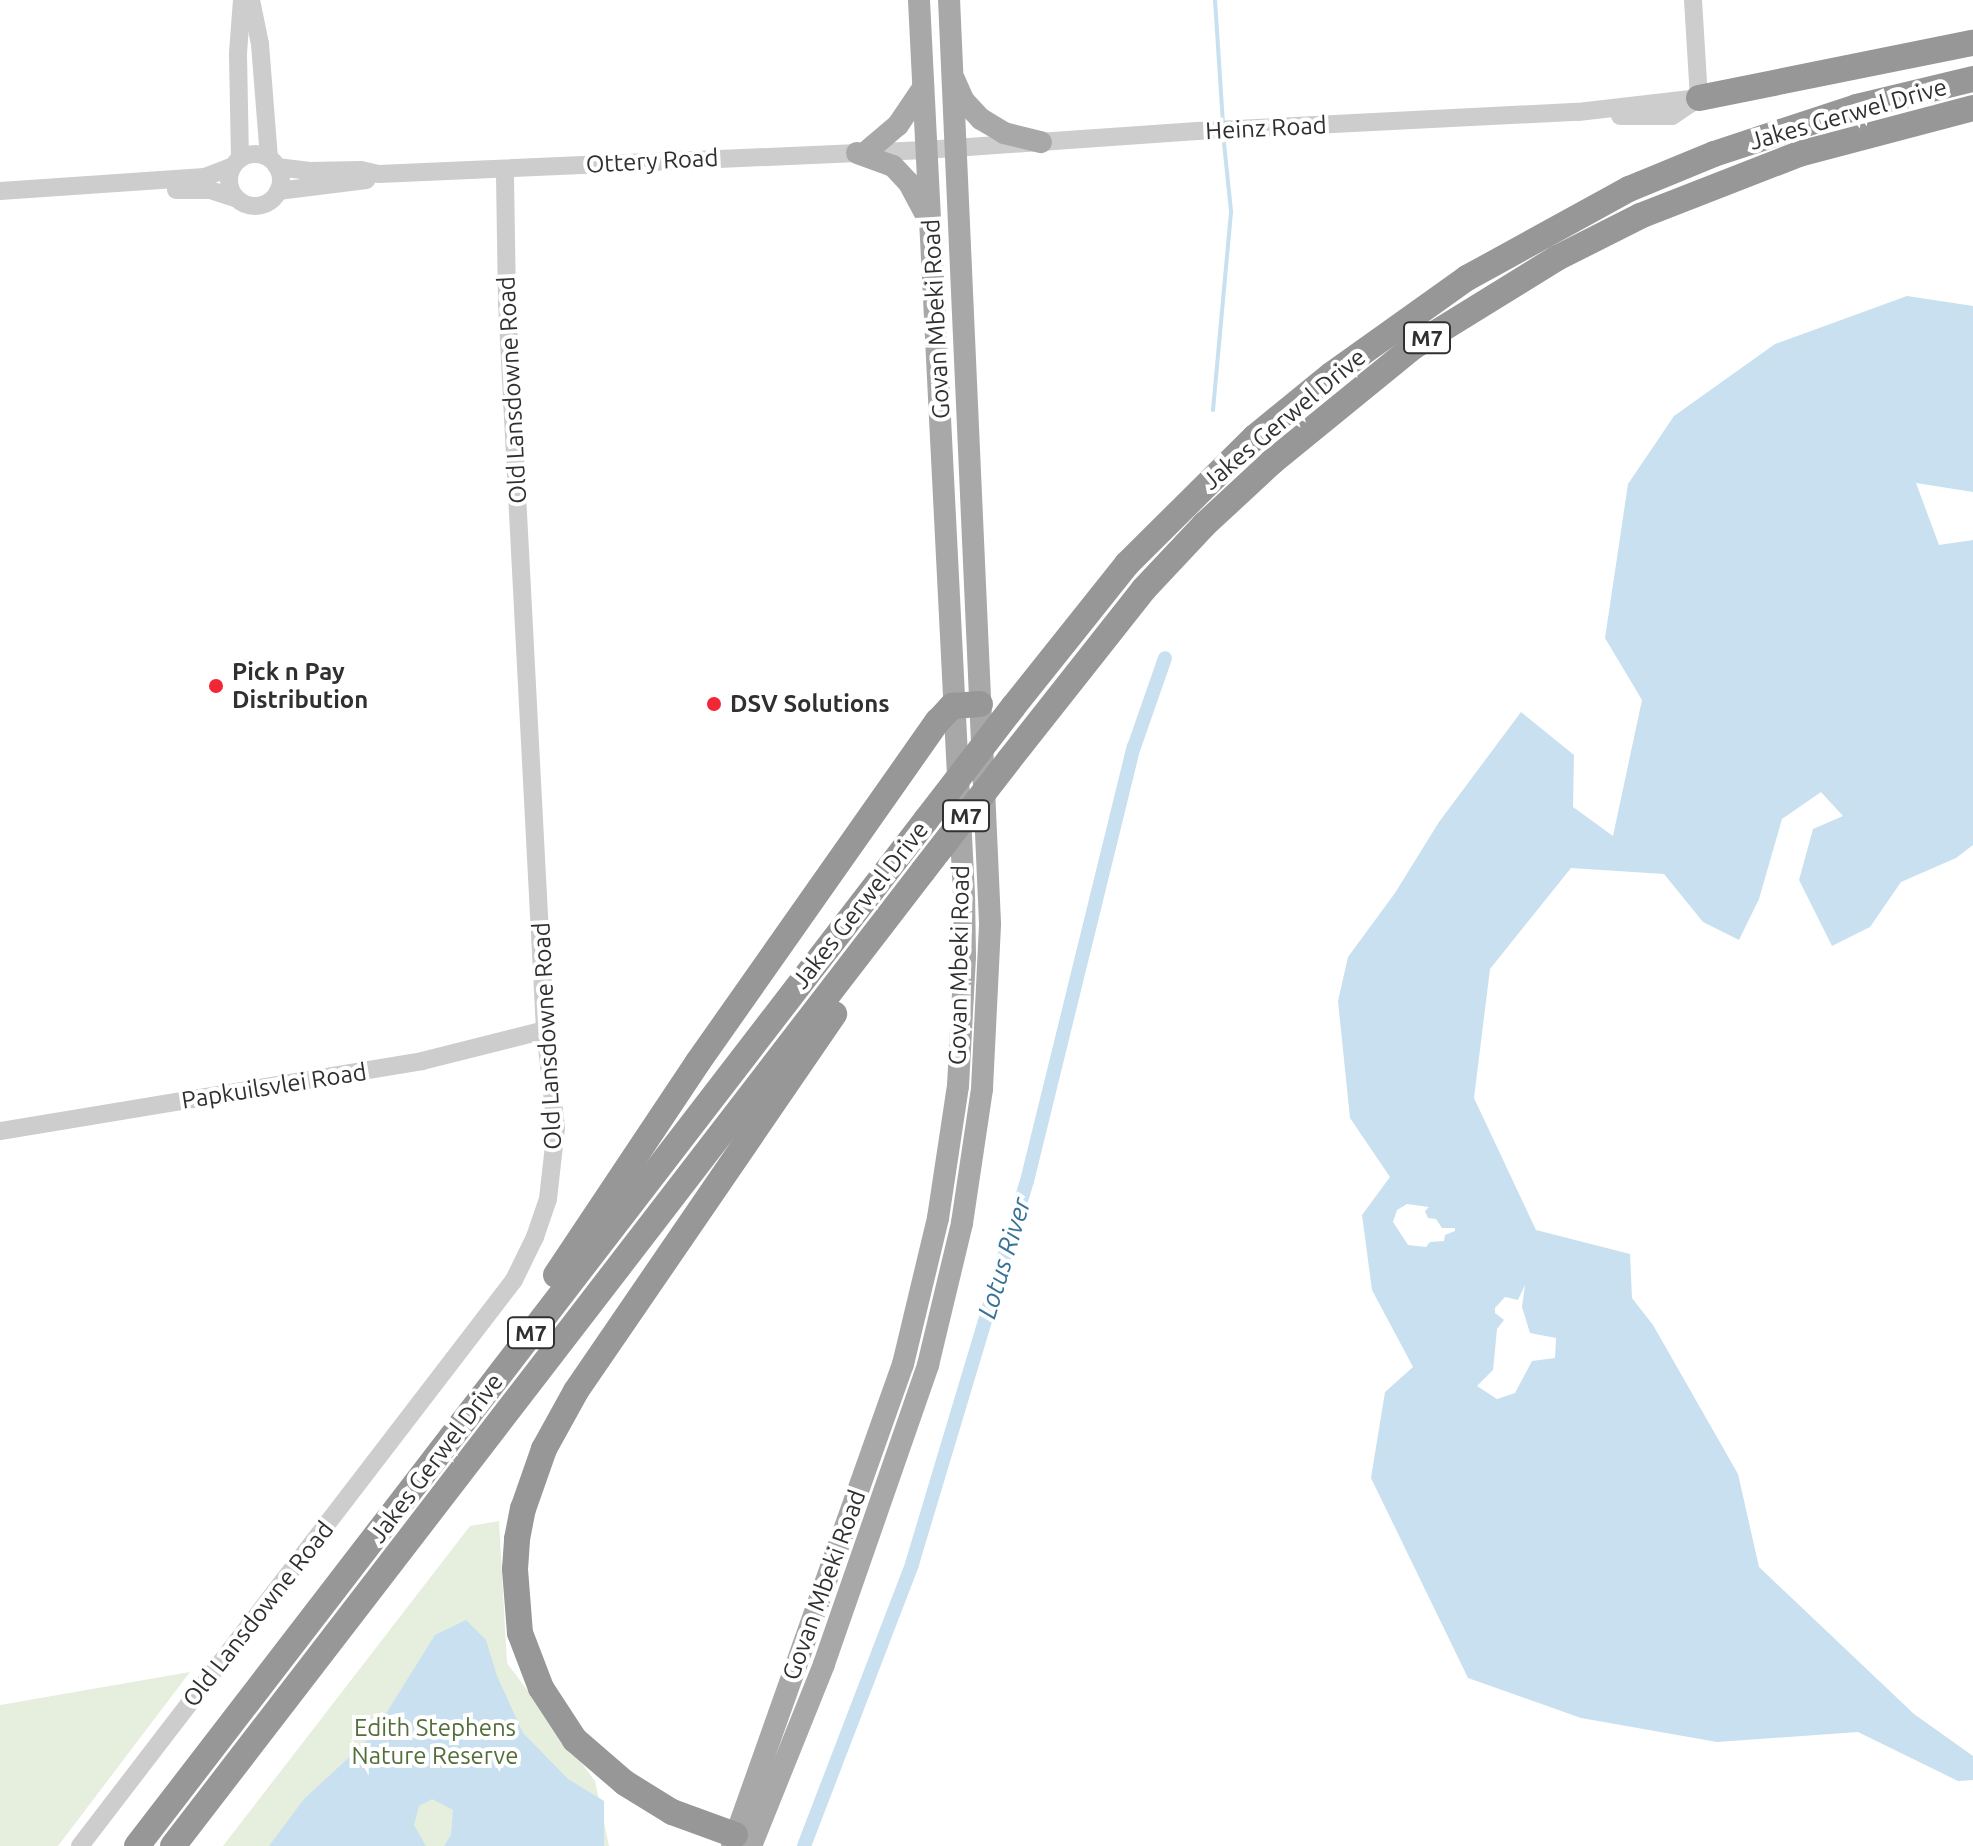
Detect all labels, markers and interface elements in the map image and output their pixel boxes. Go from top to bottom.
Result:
street label: Jakes Gerwel Drive [1746,72,1950,156]
street label: Heinz Road [1205,110,1327,146]
street label: Ottery Road [585,143,719,179]
street label: Govan Mbeki Road [916,218,956,420]
street label: Old Lansdowne Road [492,276,532,504]
road number: M7 [1403,320,1451,356]
street label: Jakes Gerwel Drive [1197,342,1371,496]
place label: Pick n Pay Distribution [232,658,368,714]
marker: Pick n Pay Distribution [207,677,225,695]
place label: DSV Solutions [730,690,890,718]
marker: DSV Solutions [705,695,723,713]
road number: M7 [942,798,990,834]
street label: Jakes Gerwel Drive [786,816,934,994]
street label: Govan Mbeki Road [943,865,975,1065]
street label: Old Lansdowne Road [527,922,567,1150]
street label: Papkuilsvlei Road [180,1057,368,1115]
water label: Lotus River [971,1194,1037,1322]
road number: M7 [507,1315,555,1351]
street label: Jakes Gerwel Drive [363,1368,509,1548]
street label: Govan Mbeki Road [776,1486,872,1684]
street label: Old Lansdowne Road [177,1515,339,1713]
park label: Edith Stephens Nature Reserve [352,1714,518,1770]

